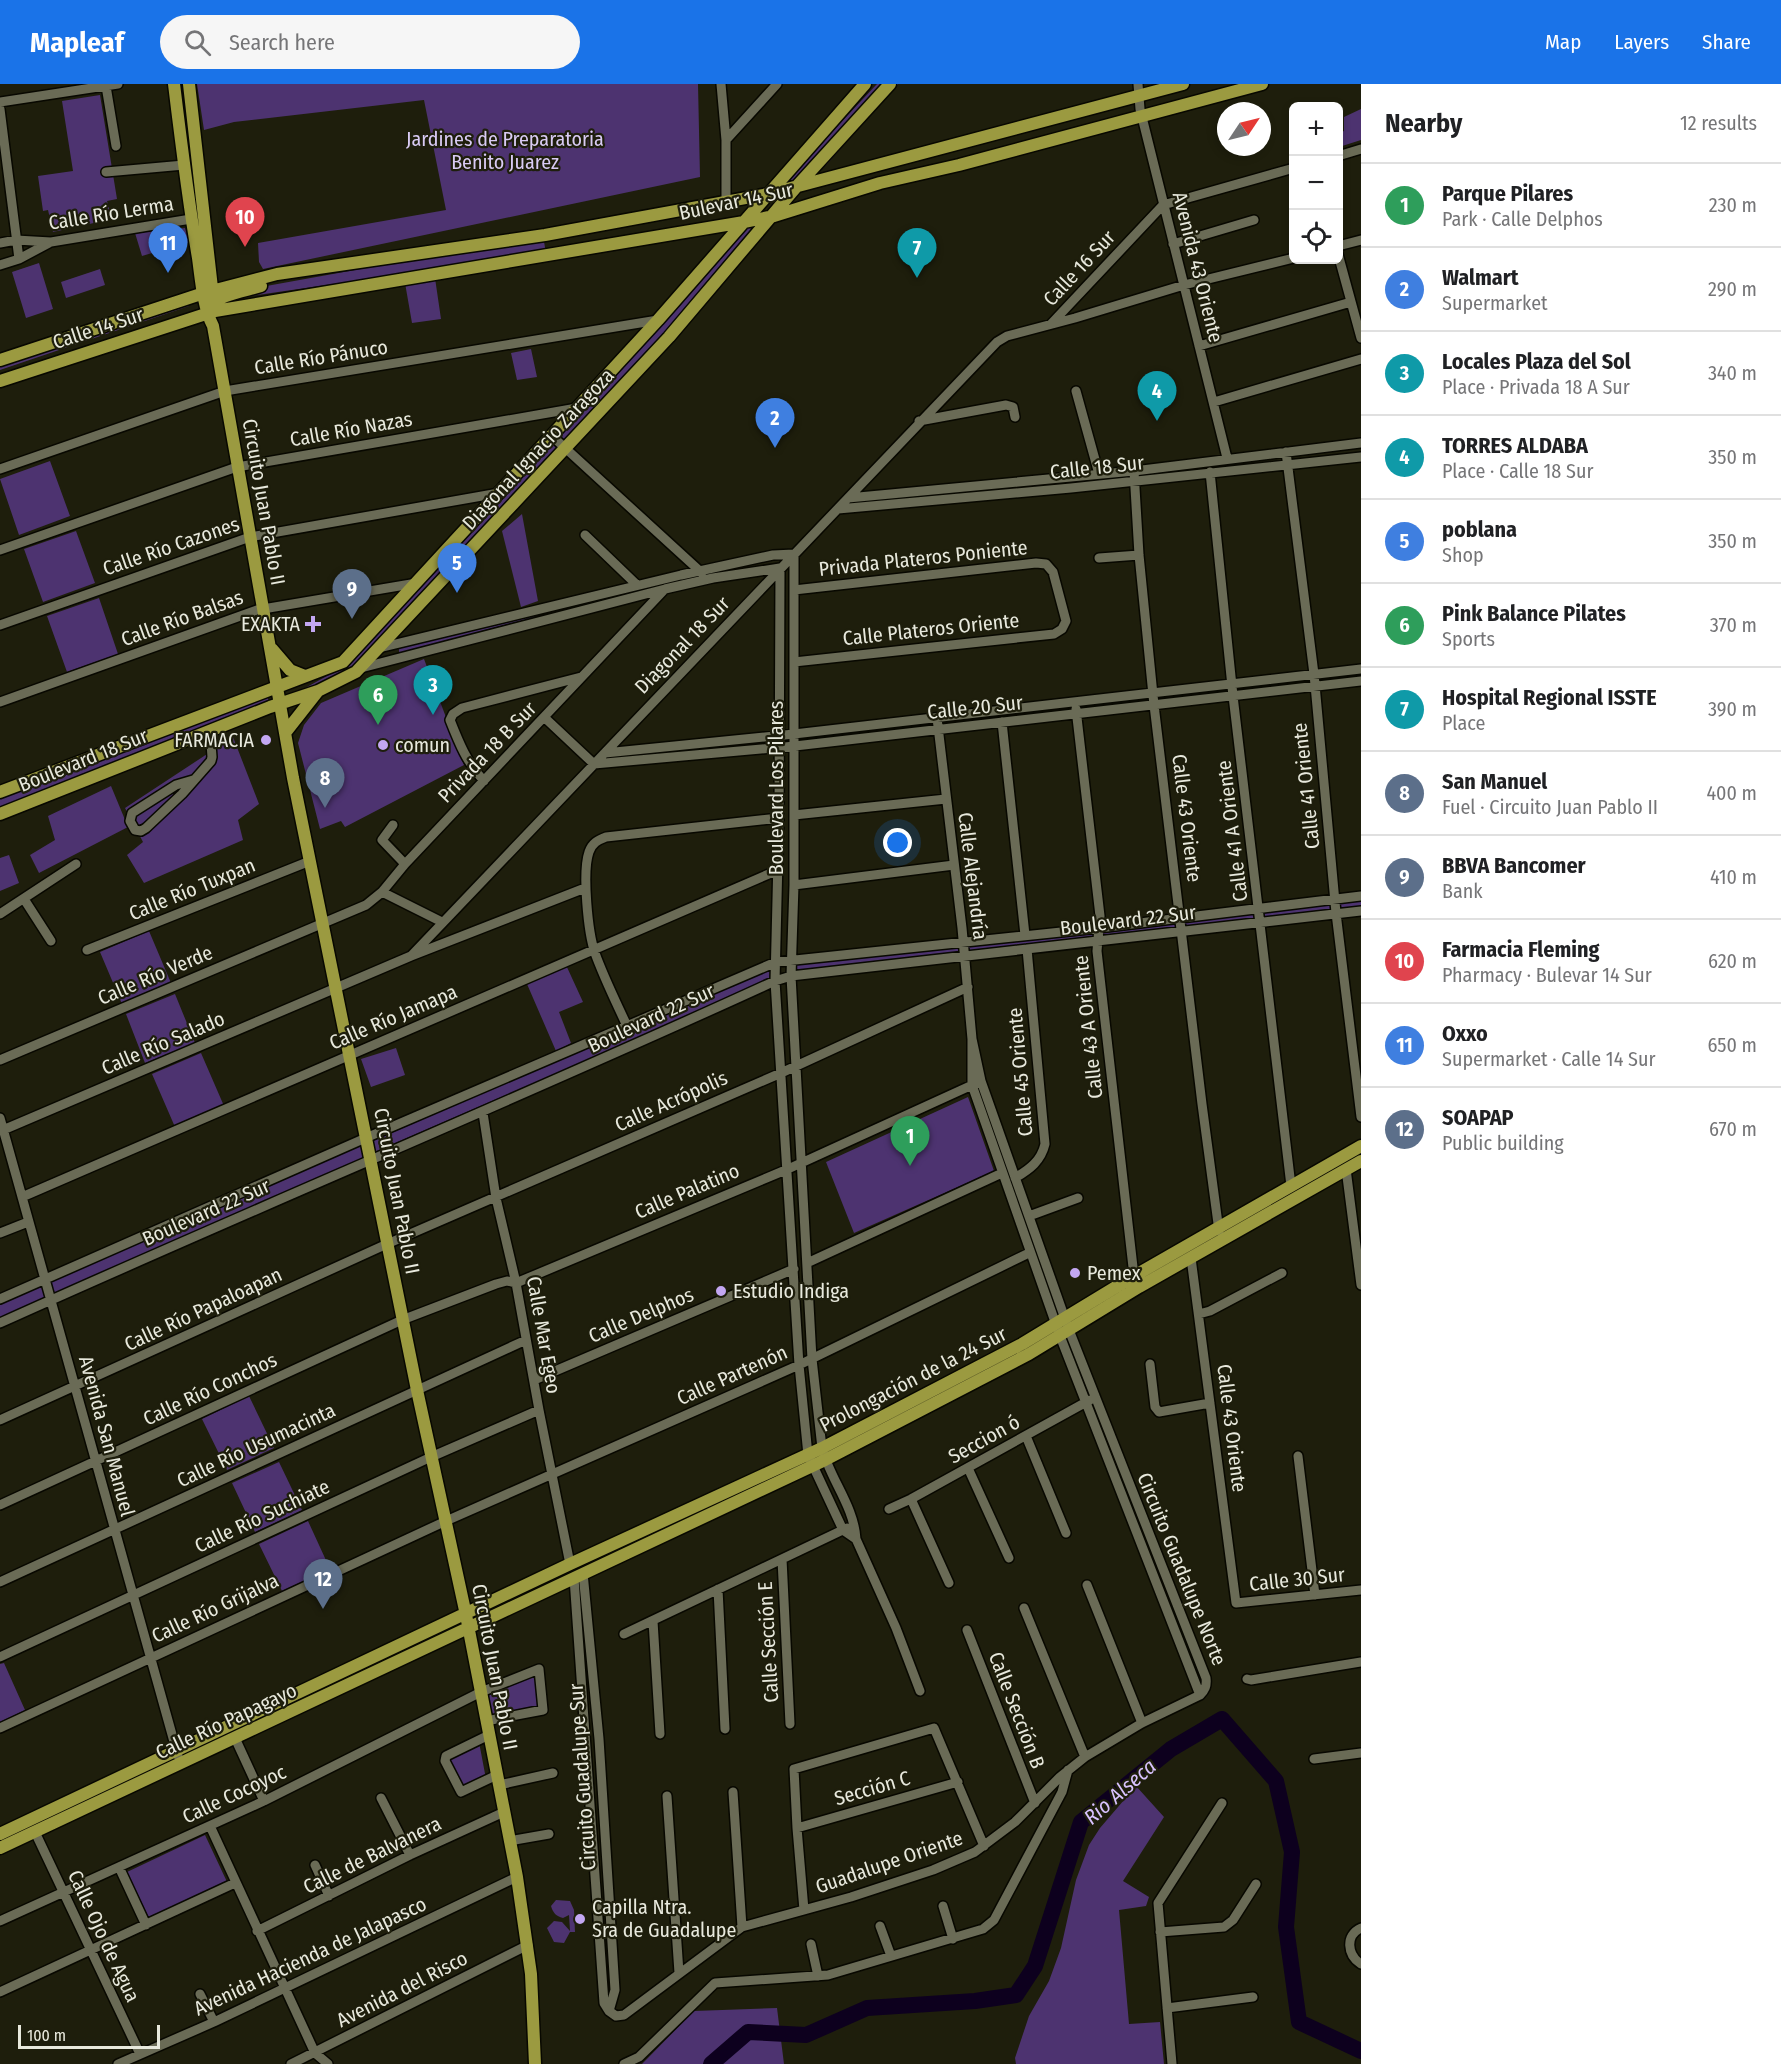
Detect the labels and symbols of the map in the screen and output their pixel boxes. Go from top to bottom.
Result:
north arrow [1217,102,1271,156]
park label: Jardines de Preparatoria Benito Juarez [406,127,604,174]
street label: Bulevar 14 Sur [677,177,795,225]
street label: Avenida 43 Oriente [1168,189,1228,345]
street label: Calle Río Lerma [47,191,175,235]
pin: 10 [226,198,264,247]
pin: 11 [148,224,188,273]
street label: Calle 16 Sur [1038,225,1120,311]
pin: 7 [898,228,936,278]
street label: Calle 14 Sur [50,302,146,354]
street label: Calle Río Pánuco [253,335,389,379]
street label: Diagonal Ignacio Zaragoza [457,363,619,535]
pin: 4 [1138,372,1176,421]
pin: 2 [756,398,794,448]
street label: Calle Río Nazas [288,406,414,452]
street label: Circuito Juan Pablo II [238,417,290,587]
street label: Calle 18 Sur [1049,450,1145,484]
street label: Calle Río Cazones [100,511,242,581]
street label: Privada Plateros Poniente [817,535,1029,581]
pin: 5 [438,544,476,593]
pin: 9 [332,570,372,619]
street label: Calle Río Balsas [118,585,246,651]
street label: Diagonal 18 Sur [630,591,734,699]
street label: Calle Plateros Oriente [842,608,1020,650]
place label: EXAKTA [241,612,300,636]
marker: EXAKTA [304,615,322,633]
pin: 3 [414,666,452,715]
pin: 6 [358,676,398,725]
street label: Calle 20 Sur [926,690,1024,724]
street label: Privada 18 B Sur [433,696,541,808]
street label: Boulevard Los Pilares [764,701,788,875]
street label: Calle 41 Oriente [1287,722,1325,850]
street label: Boulevard 18 Sur [15,723,151,797]
place label: FARMACIA [174,728,254,752]
marker: FARMACIA [259,733,273,747]
place label: comun [395,733,450,757]
marker: comun [376,738,390,752]
street label: Calle 43 Oriente [1167,753,1207,883]
pin: 8 [306,758,344,808]
street label: Calle 41 A Oriente [1211,759,1253,903]
street label: Calle Alejandría [953,811,993,941]
your location [883,828,912,857]
street label: Calle Río Tuxpan [125,853,259,925]
street label: Boulevard 22 Sur [1059,900,1197,940]
street label: Calle Río Verde [94,940,216,1010]
street label: Calle 43 A Oriente [1069,954,1107,1100]
street label: Boulevard 22 Sur [584,978,718,1058]
street label: Calle Río Jamapa [326,979,460,1055]
street label: Calle Río Salado [98,1006,228,1080]
street label: Calle 45 Oriente [1002,1007,1038,1137]
street label: Calle Acrópolis [611,1066,731,1136]
street label: Circuito Juan Pablo II [369,1106,425,1276]
pin: 1 [890,1116,930,1166]
street label: Calle Palatino [631,1158,743,1224]
street label: Boulevard 22 Sur [139,1173,273,1251]
place label: Pemex [1087,1261,1141,1285]
street label: Calle Río Papaloapan [120,1262,286,1356]
marker: Pemex [1068,1266,1082,1280]
street label: Calle Mar Egeo [522,1274,566,1396]
place label: Estudio Indiga [733,1279,849,1303]
street label: Calle Delphos [585,1282,697,1348]
marker: Estudio Indiga [714,1284,728,1298]
street label: Prolongación de la 24 Sur [816,1321,1010,1437]
street label: Calle Partenón [673,1340,791,1410]
street label: Calle Río Conchos [139,1348,281,1430]
street label: Avenida San Manuel [74,1353,140,1519]
street label: Calle 43 Oriente [1212,1363,1252,1493]
street label: Calle Río Usumacinta [173,1398,339,1492]
street label: Seccion ó [944,1410,1024,1468]
street label: Circuito Guadalupe Norte [1132,1469,1232,1669]
street label: Calle Río Suchiate [191,1474,333,1558]
pin: 12 [304,1560,342,1609]
street label: Calle 30 Sur [1248,1562,1346,1596]
street label: Calle Río Grijalva [148,1568,282,1648]
street label: Calle Sección E [753,1581,783,1703]
street label: Circuito Juan Pablo II [467,1582,523,1752]
street label: Calle Sección B [984,1648,1050,1772]
street label: Calle Río Papagayo [152,1678,300,1764]
street label: Circuito Guadalupe Sur [563,1683,601,1871]
water label: Rio Alseca [1079,1754,1161,1830]
street label: Calle Cocoyoc [178,1759,290,1828]
street label: Sección C [831,1766,913,1810]
street label: Calle de Balvanera [299,1811,445,1899]
street label: Guadalupe Oriente [812,1826,966,1898]
street label: Calle Ojo de Agua [63,1866,145,2006]
street label: Avenida Hacienda de Jalapasco [190,1891,430,2021]
place label: Capilla Ntra. Sra de Guadalupe [592,1895,736,1942]
marker: Capilla Ntra. Sra de Guadalupe [573,1912,587,1926]
street label: Avenida del Risco [332,1946,472,2032]
scale bar [18,2022,160,2050]

